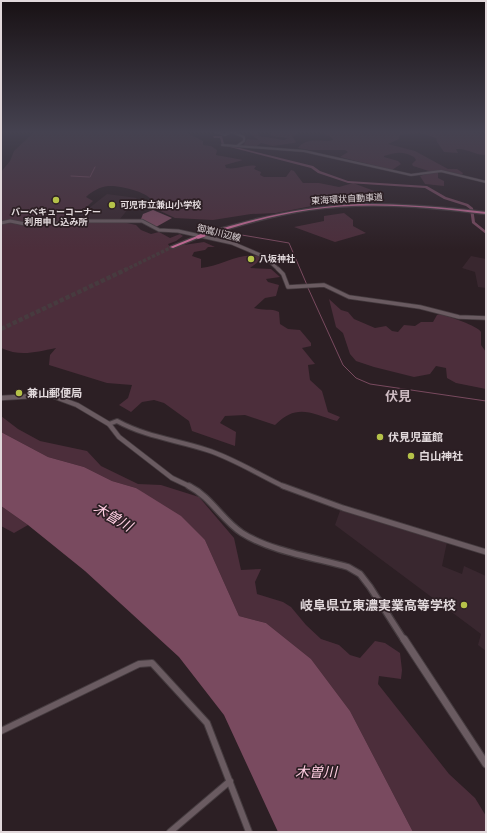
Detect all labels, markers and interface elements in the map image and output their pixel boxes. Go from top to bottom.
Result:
street label: 東海環状自動車道 [311,190,383,207]
marker: バーベキューコーナー 利用申し込み所 [51,195,61,205]
place label: 可児市立兼山小学校 [120,198,202,211]
marker: 可児市立兼山小学校 [107,200,117,210]
place label: バーベキューコーナー 利用申し込み所 [11,205,101,228]
street label: 御嵩川辺線 [196,221,243,245]
place label: 八坂神社 [259,252,295,265]
marker: 八坂神社 [246,254,256,264]
place label: 兼山郵便局 [27,385,82,400]
district label: 伏見 [385,387,411,405]
marker: 兼山郵便局 [14,388,24,398]
place label: 伏見児童館 [388,429,443,444]
marker: 伏見児童館 [375,432,385,442]
place label: 白山神社 [419,448,463,463]
marker: 白山神社 [406,451,416,461]
water label: 木曽川 [90,498,138,536]
place label: 岐阜県立東濃実業高等学校 [300,596,456,614]
marker: 岐阜県立東濃実業高等学校 [459,600,469,610]
water label: 木曽川 [295,762,339,781]

